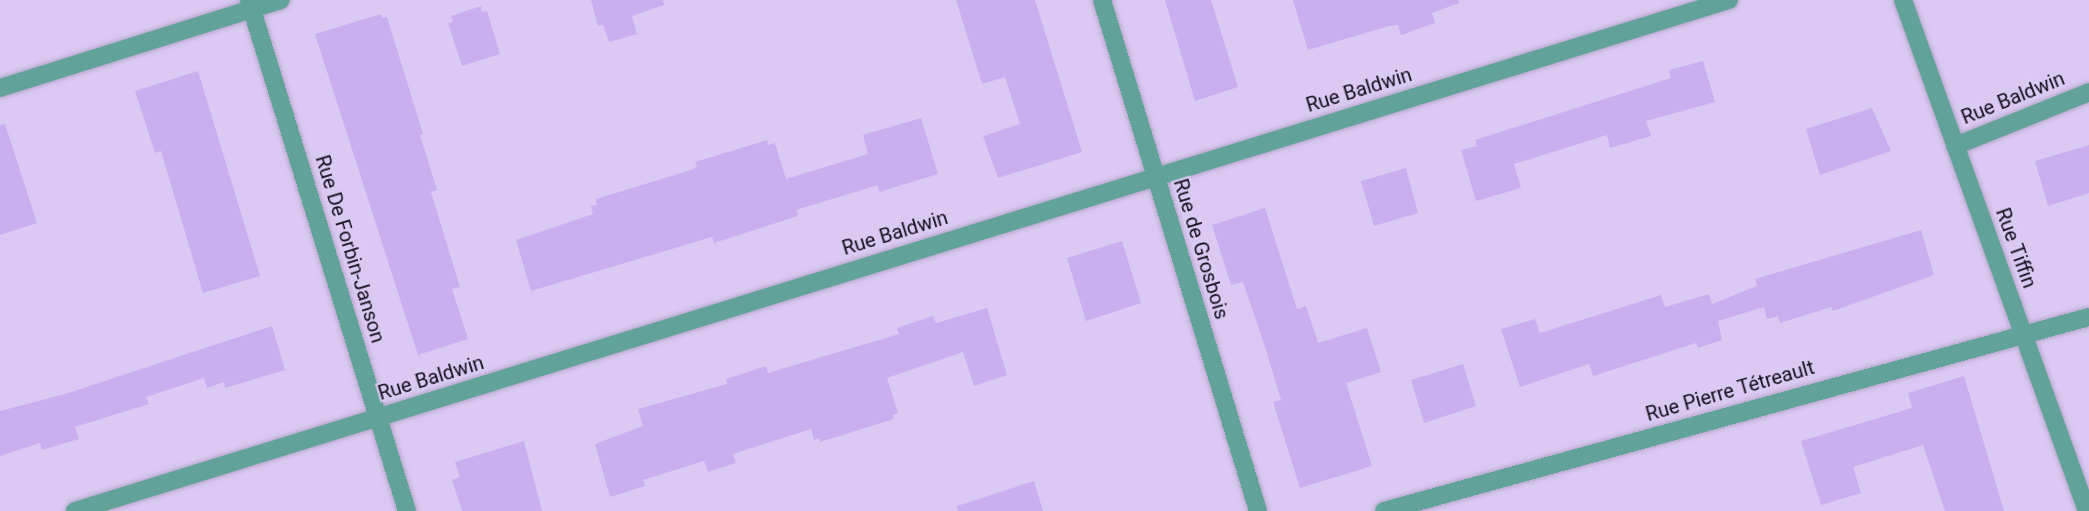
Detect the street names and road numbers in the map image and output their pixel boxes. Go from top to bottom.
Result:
street label: Rue Baldwin [1303,63,1415,117]
street label: Rue Baldwin [1958,66,2068,130]
street label: Rue De Forbin-Janson [310,152,390,346]
street label: Rue de Grosbois [1168,176,1234,322]
street label: Rue Tiffin [1990,205,2042,291]
street label: Rue Baldwin [839,206,951,260]
street label: Rue Baldwin [375,351,487,405]
street label: Rue Pierre Tétreault [1643,355,1817,427]

